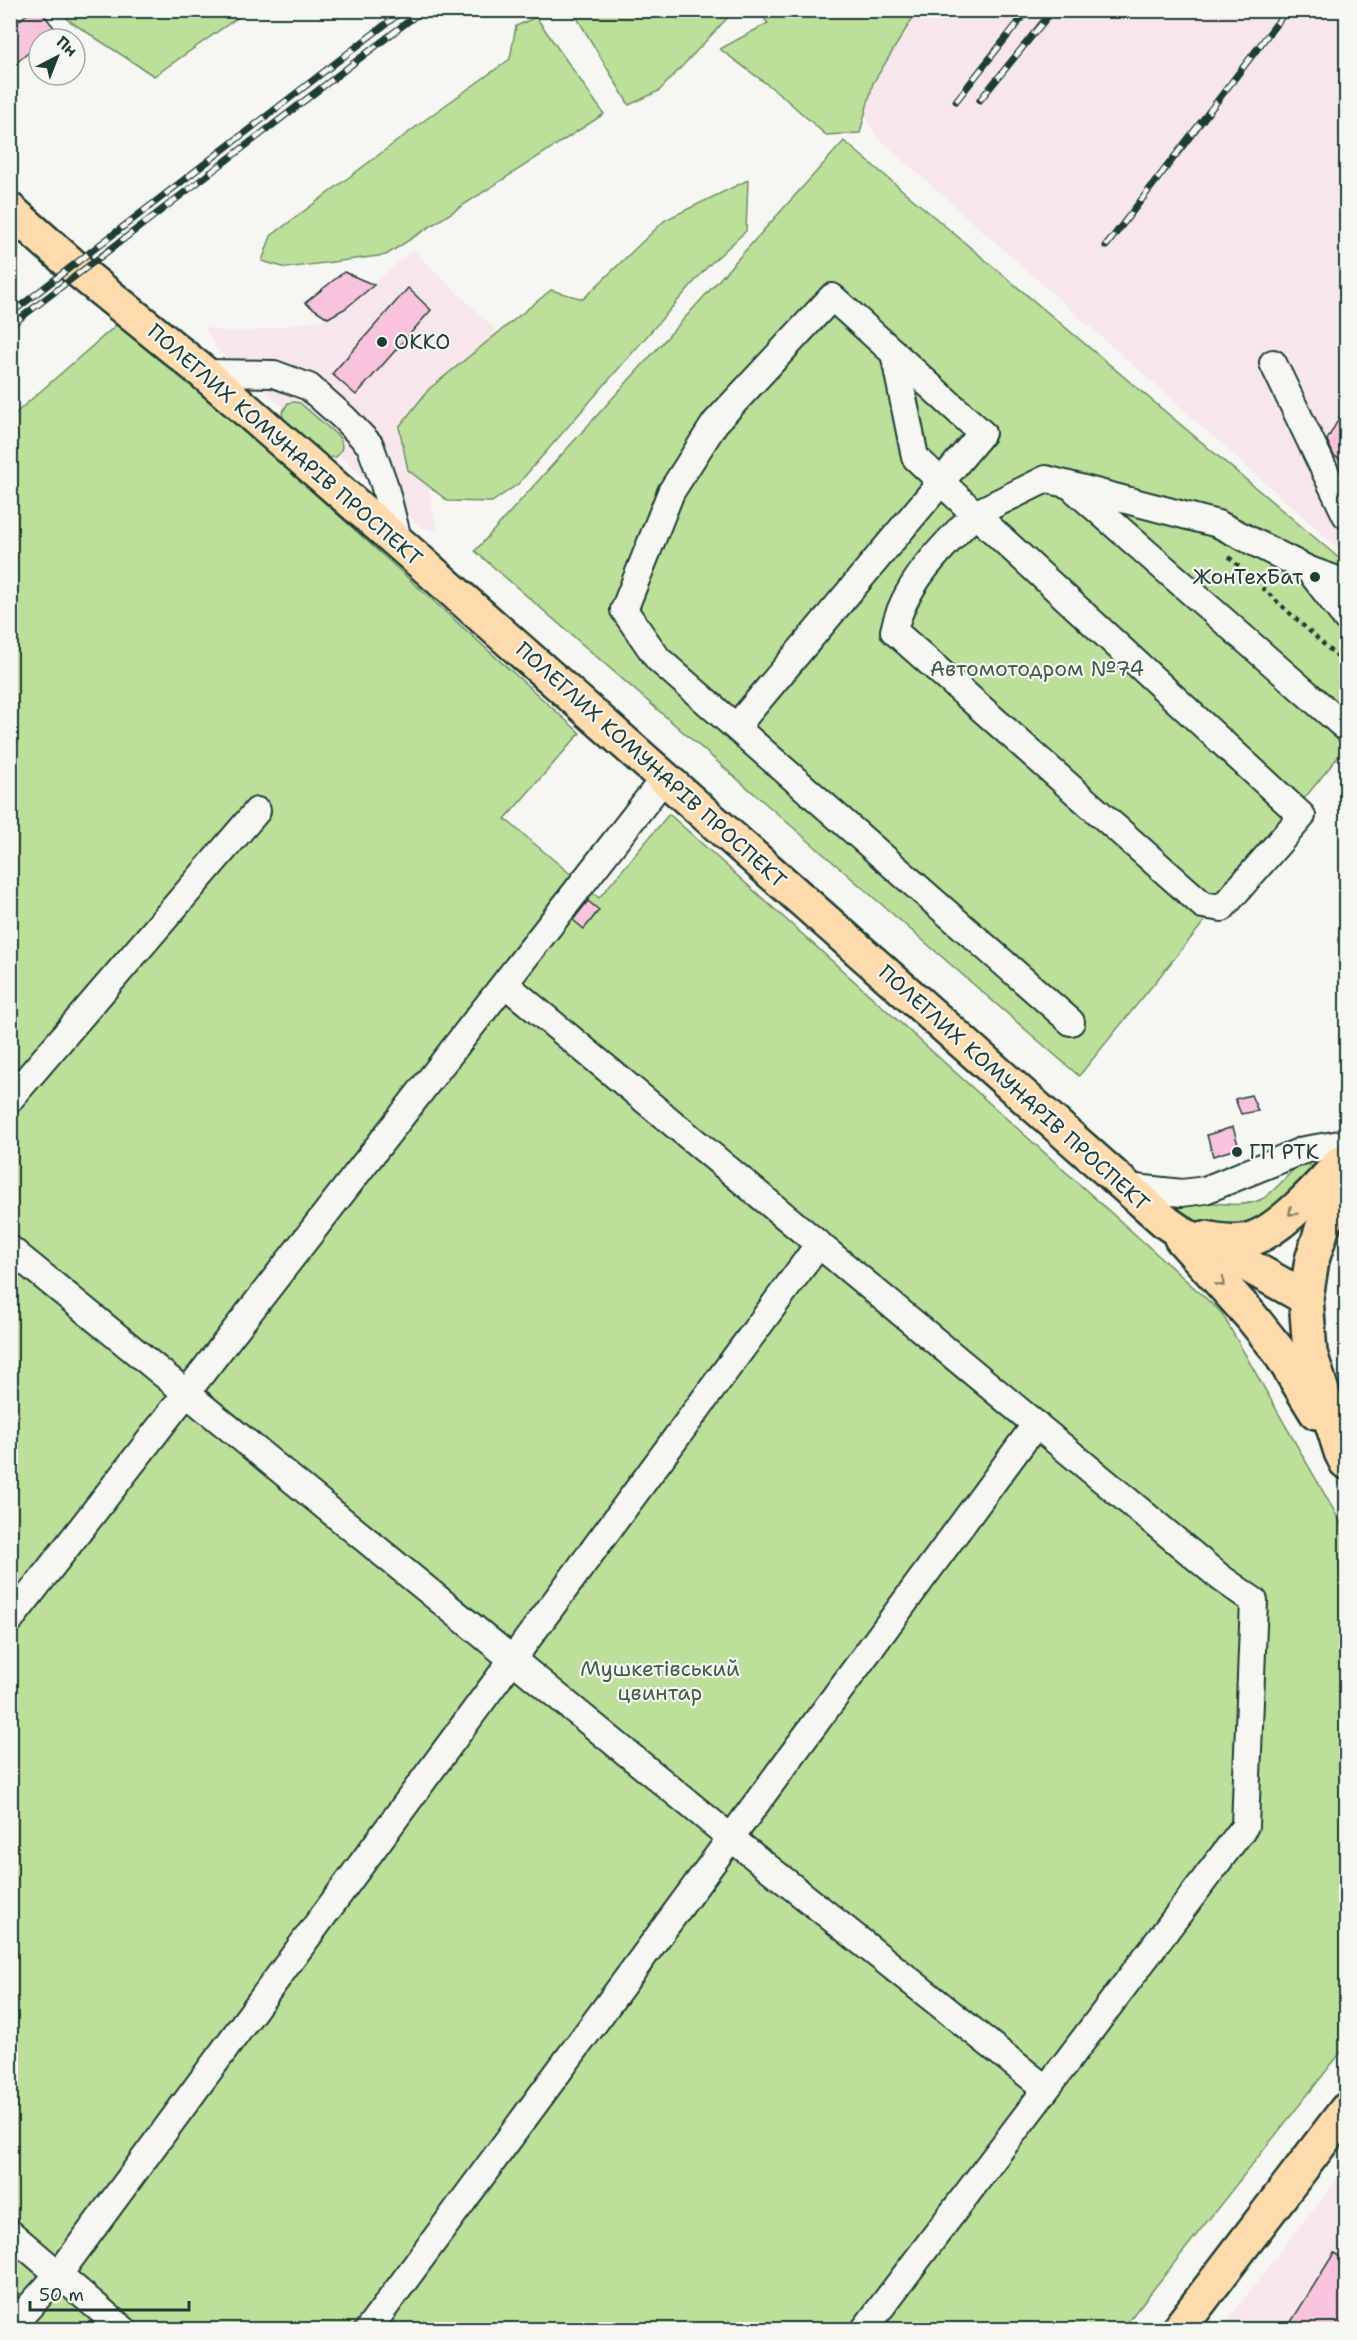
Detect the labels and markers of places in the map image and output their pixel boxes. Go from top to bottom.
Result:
place label: ОККО [394,328,450,356]
marker: ОККО [375,335,389,349]
place label: ЖонТехБат [1193,563,1303,591]
marker: ЖонТехБат [1308,570,1322,584]
place label: ГП РТК [1249,1138,1320,1166]
marker: ГП РТК [1230,1145,1244,1159]

